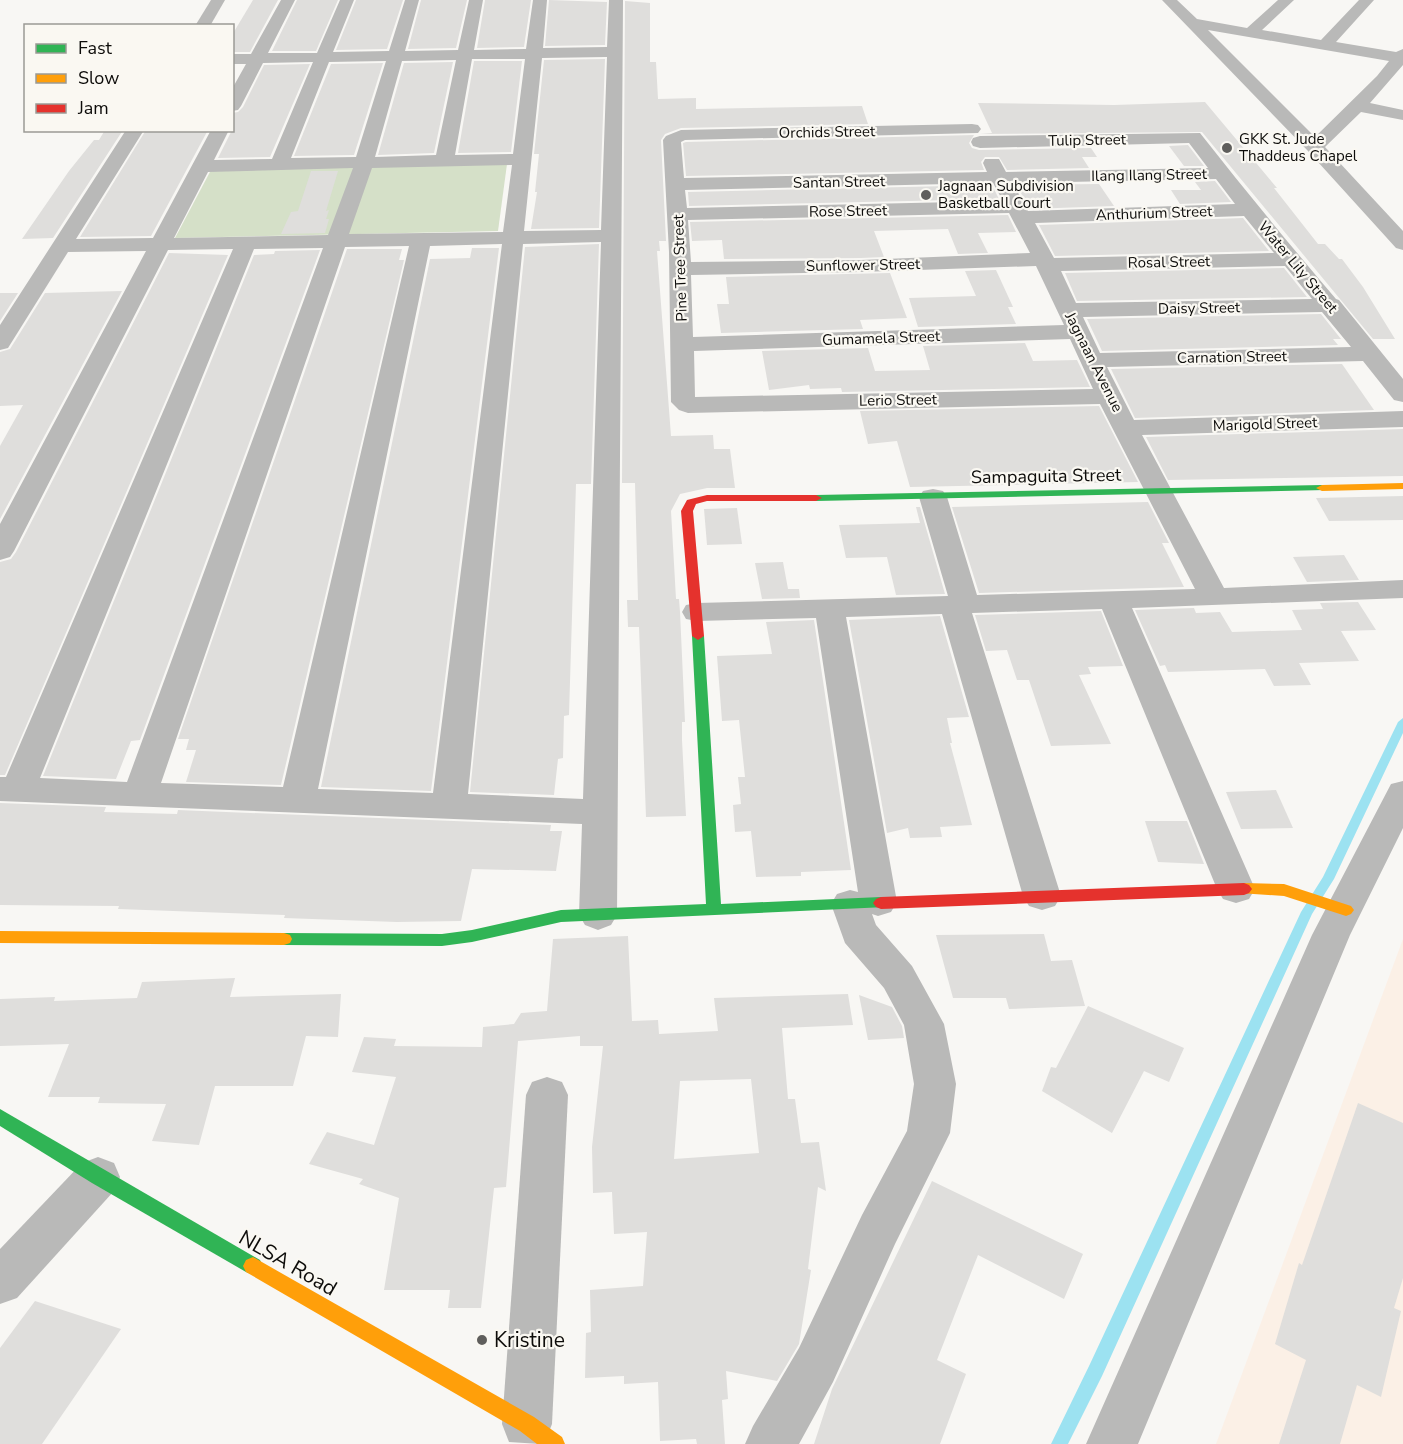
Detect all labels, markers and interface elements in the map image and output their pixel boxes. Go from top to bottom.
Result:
legend [24,24,234,132]
text: Fast [78,36,113,60]
text: Slow [78,66,119,90]
text: Jam [77,96,109,120]
street label: Orchids Street [779,121,876,143]
street label: Tulip Street [1048,129,1127,151]
place label: GKK St. Jude Thaddeus Chapel [1239,129,1358,166]
marker: GKK St. Jude Thaddeus Chapel [1220,141,1234,155]
street label: Ilang Ilang Street [1091,164,1208,186]
street label: Santan Street [793,171,886,193]
place label: Jagnaan Subdivision Basketball Court [937,176,1074,213]
marker: Jagnaan Subdivision Basketball Court [919,188,933,202]
street label: Rose Street [809,200,888,222]
street label: Anthurium Street [1095,201,1213,225]
street label: Pine Tree Street [668,213,692,322]
street label: Water Lily Street [1254,217,1343,318]
street label: Rosal Street [1128,251,1211,273]
street label: Sunflower Street [806,254,921,276]
street label: Daisy Street [1158,297,1241,319]
street label: Jagnaan Avenue [1060,308,1128,415]
street label: Gumamela Street [822,326,941,350]
street label: Carnation Street [1177,346,1288,368]
street label: Lerio Street [859,389,938,411]
street label: Marigold Street [1212,412,1318,436]
street label: Sampaguita Street [971,463,1122,489]
street label: NLSA Road [234,1224,342,1302]
place label: Kristine [494,1326,565,1354]
marker: Kristine [475,1333,489,1347]

